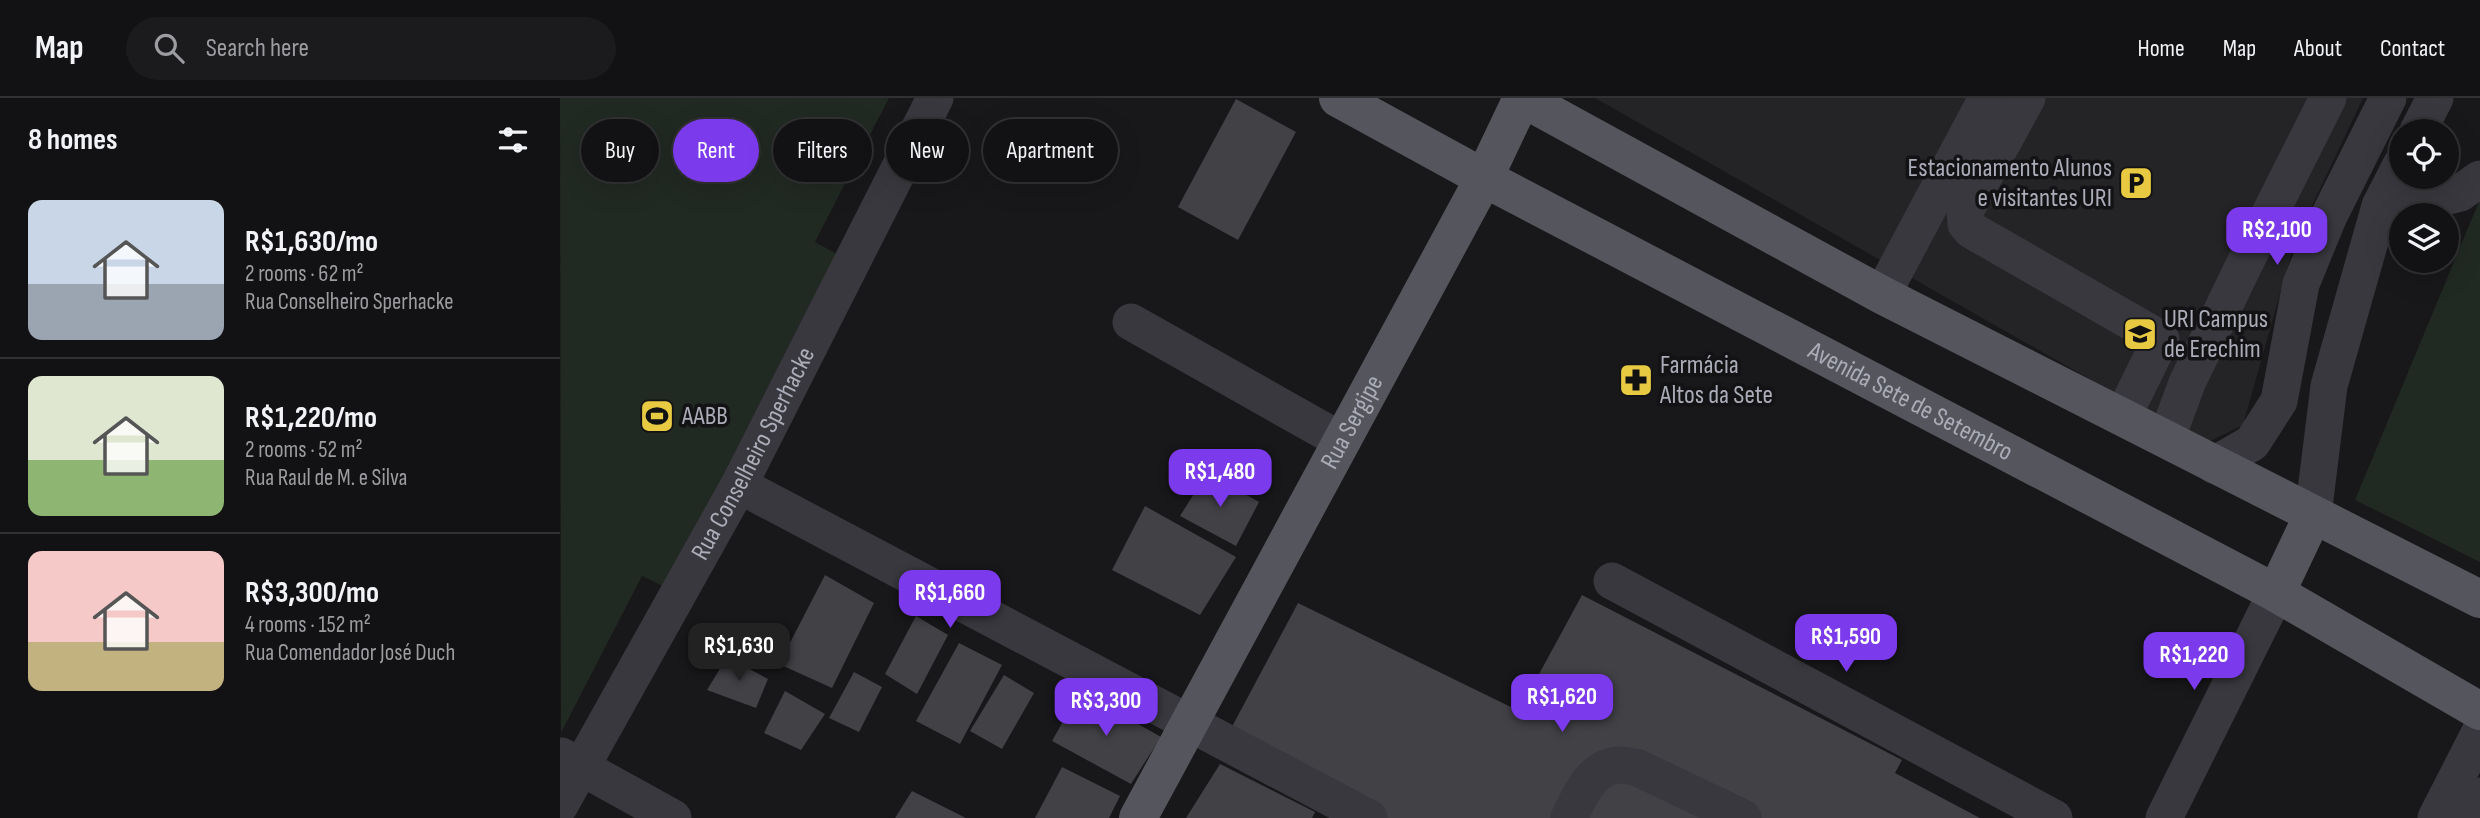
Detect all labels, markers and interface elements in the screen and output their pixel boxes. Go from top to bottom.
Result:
search box [126,17,616,80]
text: Map [35,28,84,68]
icon: search [150,29,188,67]
text: Search here [206,33,309,64]
text: Home [2137,34,2185,63]
text: Map [2223,34,2256,63]
text: About [2294,34,2342,63]
text: Contact [2380,34,2445,63]
chip: Buy [581,119,659,182]
chip: Rent [673,119,759,182]
chip: Filters [773,119,872,182]
chip: New [886,119,969,182]
chip: Apartment [983,119,1118,182]
map controls [2389,119,2459,273]
button: locate [2389,119,2459,189]
icon: filters [494,121,532,159]
text: 8 homes [28,122,117,158]
place label: Estacionamento Alunos e visitantes URI [1907,153,2112,214]
parking icon: Estacionamento Alunos e visitantes URI [2117,164,2155,202]
button: layers [2389,203,2459,273]
pin: R$2,100 [2212,208,2342,267]
text: R$2,100 [2242,216,2312,244]
text: R$1,630/mo [245,224,378,260]
icon: home [84,228,168,312]
text: 2 rooms · 62 m² [245,260,364,288]
text: Rua Conselheiro Sperhacke [245,288,453,316]
place label: URI Campus de Erechim [2164,304,2268,365]
school or university icon: URI Campus de Erechim [2121,315,2159,353]
street label: Avenida Sete de Setembro [1802,335,2018,468]
street label: Rua Conselheiro Sperhacke [685,342,822,566]
place label: Farmácia Altos da Sete [1659,350,1773,411]
pharmacy icon: Farmácia Altos da Sete [1617,361,1655,399]
street label: Rua Sergipe [1314,370,1390,474]
sports icon: AABB [638,397,676,435]
text: R$1,220/mo [245,400,377,436]
place label: AABB [681,401,728,432]
icon: home [84,404,168,488]
text: 2 rooms · 52 m² [245,436,363,464]
pin: R$1,480 [1155,450,1285,509]
text: R$1,480 [1185,458,1255,486]
text: Rua Raul de M. e Silva [245,464,407,492]
pin: R$1,660 [885,570,1015,630]
text: R$3,300/mo [245,575,379,611]
icon: home [84,579,168,663]
text: R$1,660 [915,579,985,607]
text: 4 rooms · 152 m² [245,611,371,639]
pin: R$1,590 [1781,614,1911,674]
text: R$1,590 [1811,623,1881,651]
pin: R$1,630 [674,624,804,683]
text: R$1,630 [704,632,774,660]
pin: R$1,220 [2129,632,2259,692]
text: Rua Comendador José Duch [245,639,455,667]
text: R$1,220 [2159,641,2229,669]
pin: R$1,620 [1497,674,1627,734]
pin: R$3,300 [1041,678,1171,738]
text: R$1,620 [1527,683,1597,711]
text: R$3,300 [1071,687,1141,715]

